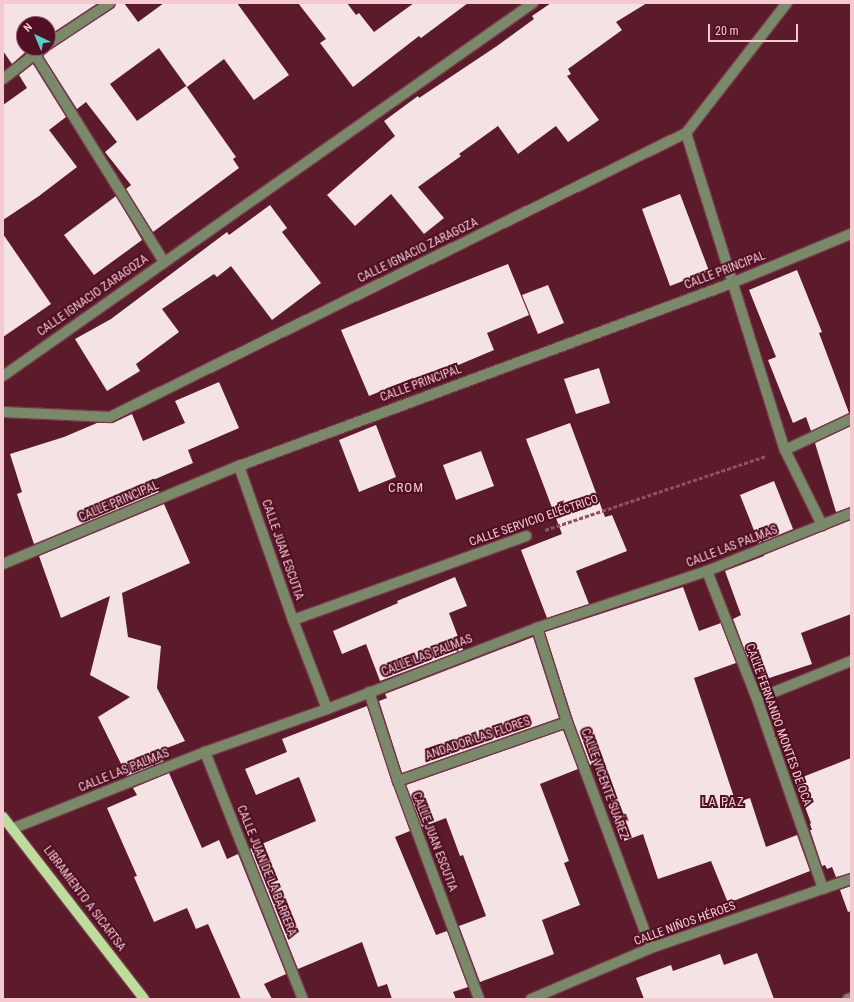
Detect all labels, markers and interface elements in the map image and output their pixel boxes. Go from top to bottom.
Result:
north arrow [16,16,56,56]
scale bar [710,16,800,42]
text: N [21,21,35,35]
text: 20 m [715,24,739,38]
street label: CALLE IGNACIO ZARAGOZA [356,216,480,286]
street label: CALLE PRINCIPAL [682,249,768,293]
street label: CALLE IGNACIO ZARAGOZA [35,252,151,340]
street label: CALLE PRINCIPAL [378,363,464,405]
street label: CALLE PRINCIPAL [77,479,161,525]
district label: CROM [388,480,424,496]
street label: CALLE SERVICIO ELÉCTRICO [468,492,600,550]
street label: CALLE JUAN ESCUTIA [258,498,306,602]
street label: CALLE LAS PALMAS [684,523,780,571]
street label: CALLE LAS PALMAS [379,632,475,680]
street label: CALLE FERNANDO MONTES DE OCA [742,642,814,808]
street label: ANDADOR LAS FLORES [424,714,532,764]
street label: CALLE VICENTE SUÁREZ [577,727,631,841]
street label: CALLE LAS PALMAS [77,746,171,796]
street label: CALLE JUAN ESCUTIA [408,790,460,894]
district label: LA PAZ [701,794,745,810]
street label: CALLE JUAN DE LA BARRERA [233,803,299,939]
street label: LIBRAMIENTO A SICARTSA [40,844,128,954]
street label: CALLE NIÑOS HÉROES [632,899,738,949]

